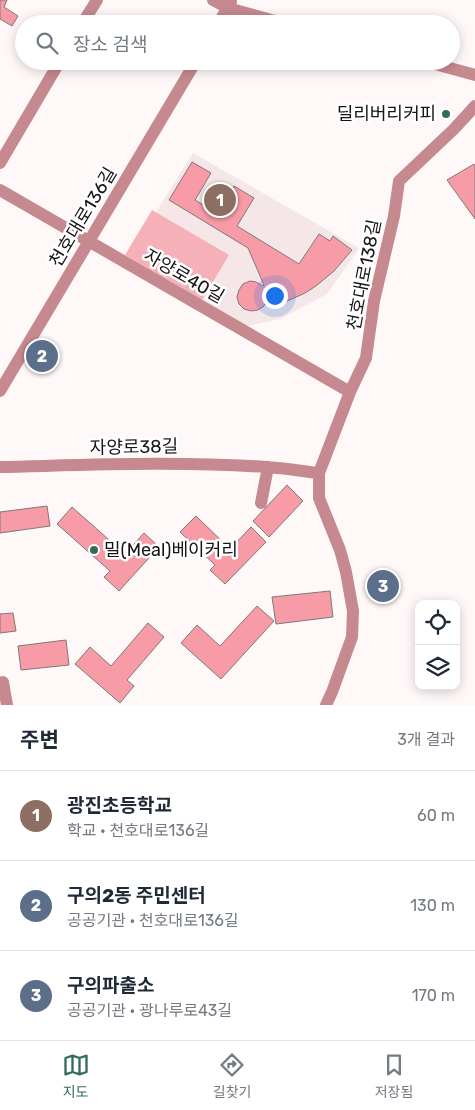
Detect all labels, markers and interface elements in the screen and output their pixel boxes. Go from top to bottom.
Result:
search box [15,15,460,70]
icon: search [33,29,61,57]
text: 장소 검색 [73,33,148,56]
place label: 딜리버리커피 [337,103,436,125]
marker: 딜리버리커피 [440,108,452,120]
street label: 천호대로136길 [45,163,121,271]
pin: 1 [204,181,236,219]
street label: 천호대로138길 [342,218,386,332]
street label: 자양로40길 [140,244,228,308]
your location [262,283,288,309]
pin: 2 [26,337,58,375]
street label: 자양로38길 [90,435,178,459]
place label: 밀(Meal)베이커리 [104,539,238,561]
marker: 밀(Meal)베이커리 [88,544,100,556]
pin: 3 [367,567,399,605]
map controls [415,600,460,690]
button: locate [415,600,460,645]
button: layers [415,645,460,690]
text: 주변 [20,727,59,752]
text: 3개 결과 [397,730,455,749]
text: 광진초등학교 [67,794,172,817]
text: 1 [32,806,40,825]
text: 60 m [417,806,455,825]
text: 학교 · 천호대로136길 [67,821,209,840]
text: 구의2동 주민센터 [67,884,206,907]
text: 2 [31,896,41,915]
text: 130 m [410,896,455,915]
text: 공공기관 · 천호대로136길 [67,911,239,930]
text: 구의파출소 [67,974,154,997]
text: 3 [31,986,41,1005]
text: 170 m [412,986,455,1005]
text: 공공기관 · 광나루로43길 [67,1001,232,1020]
tab: 지도 [62,1051,90,1101]
tab: 길찾기 [213,1051,251,1101]
tab: 저장됨 [375,1051,413,1101]

